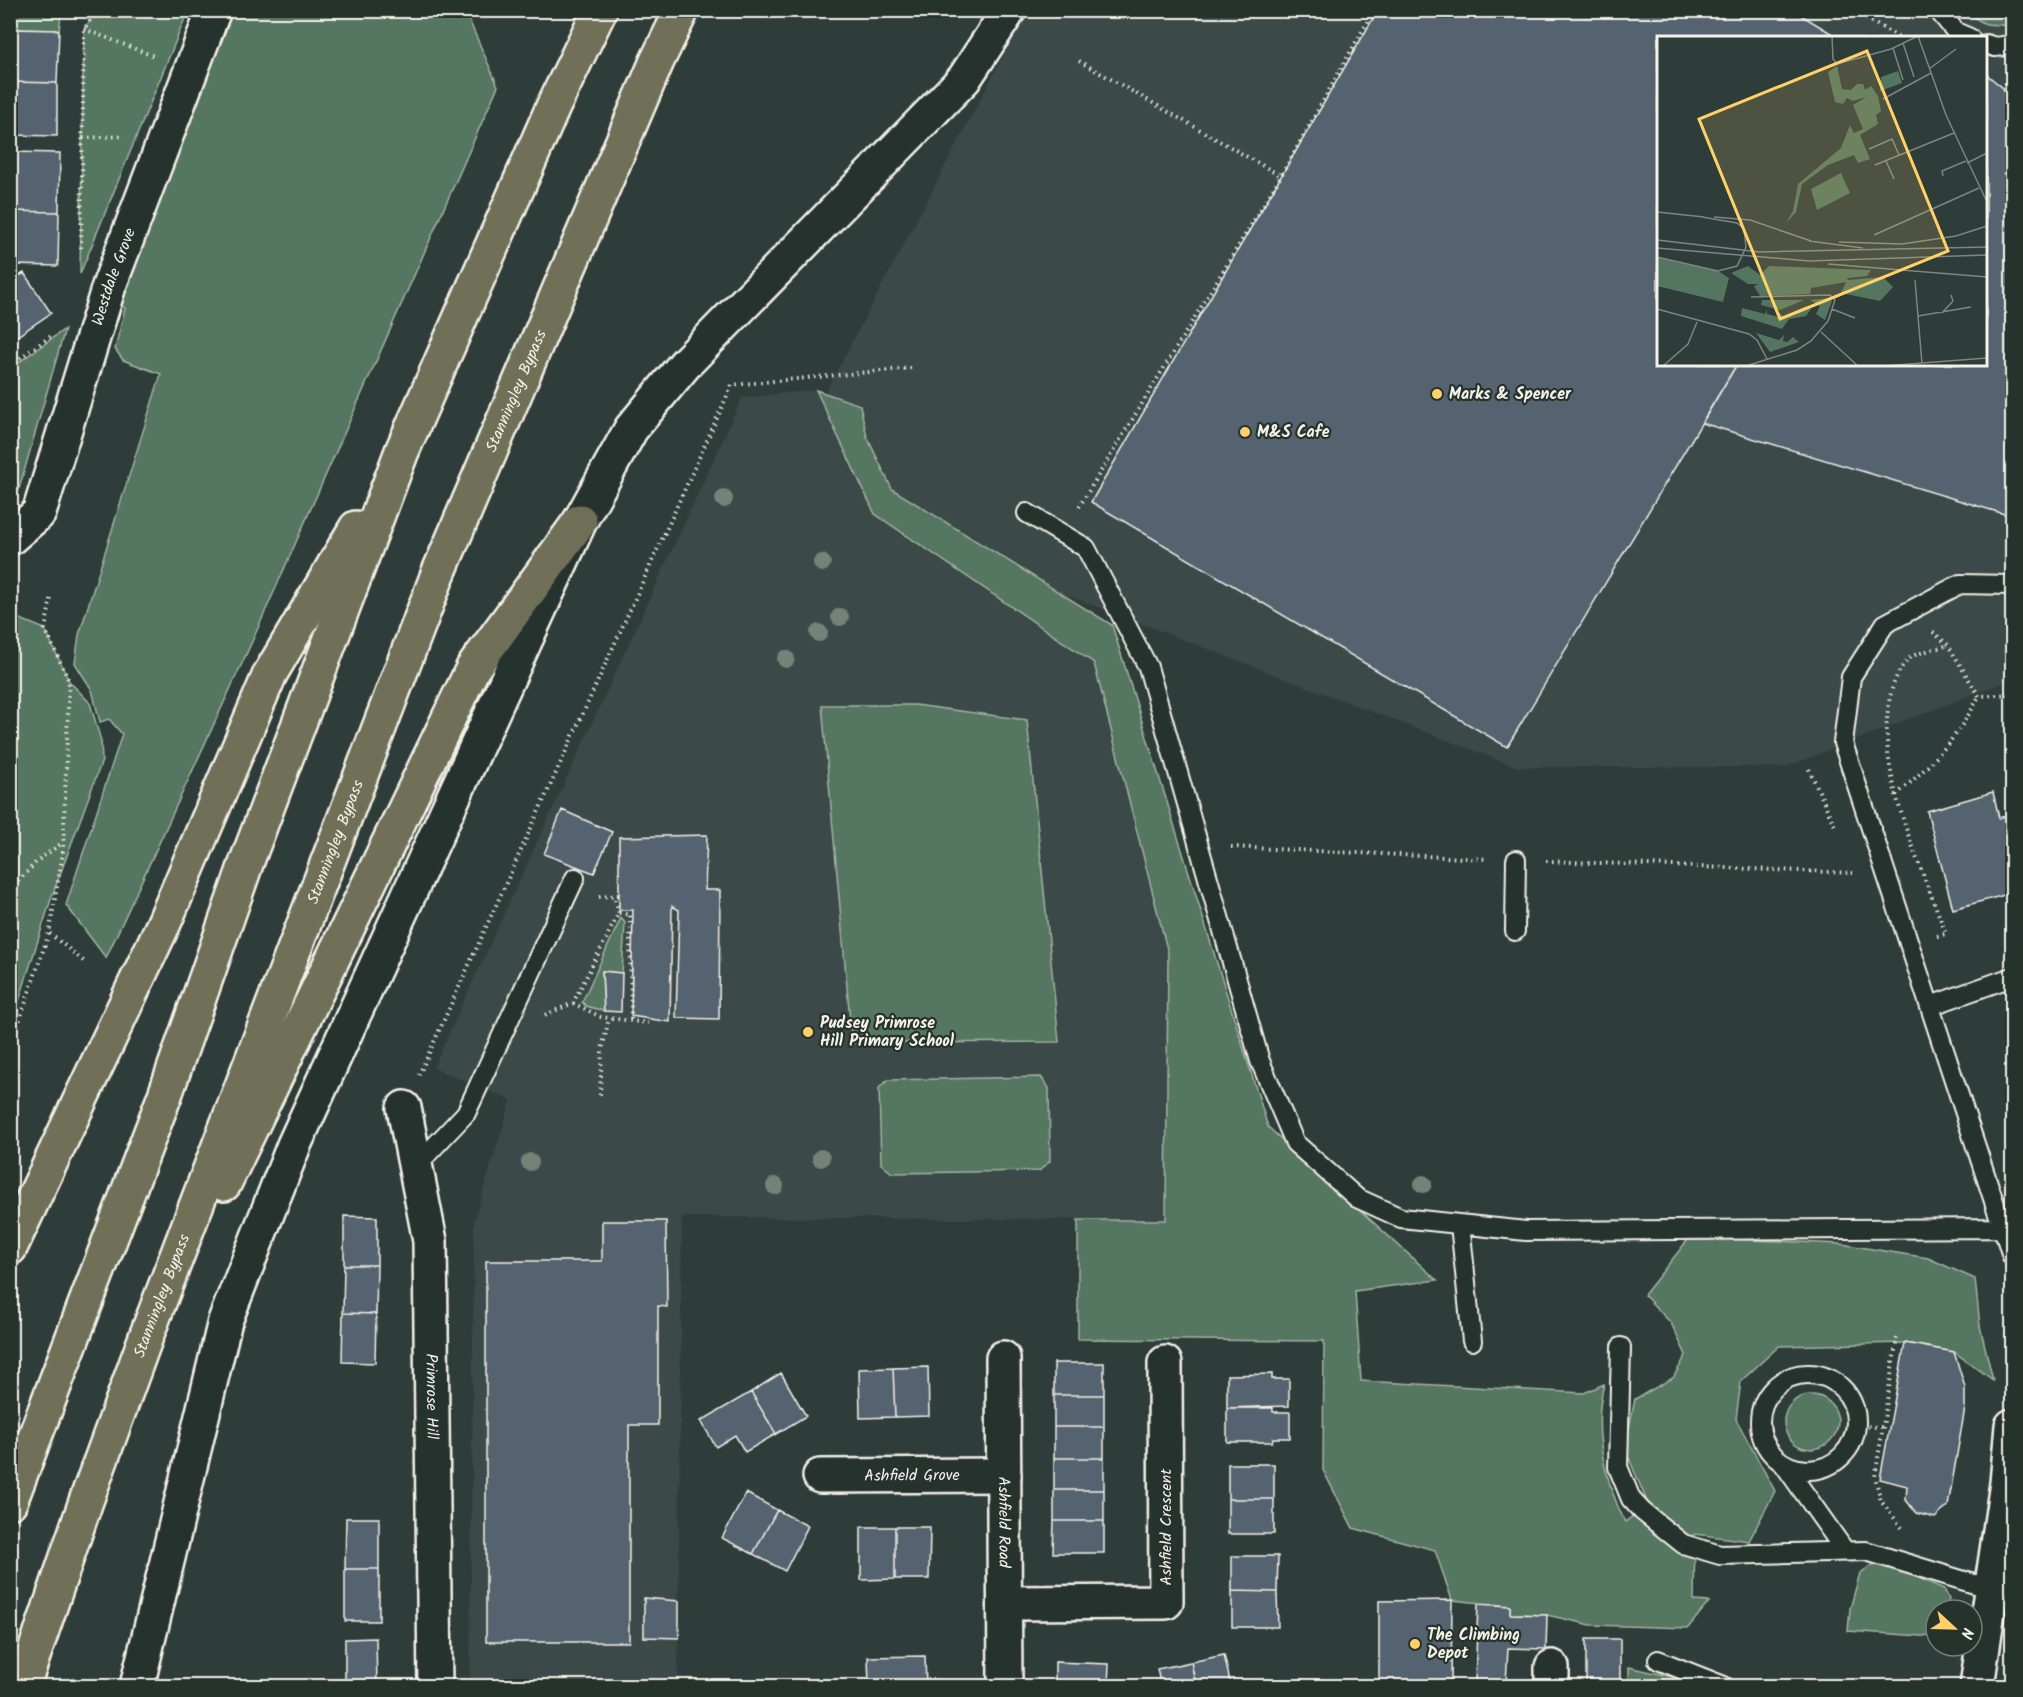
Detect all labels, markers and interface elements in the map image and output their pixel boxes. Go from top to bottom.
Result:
inset map [1657,36,1987,366]
street label: Westdale Grove [85,224,142,329]
street label: Stanningley Bypass [479,326,553,456]
place label: Marks & Spencer [1449,382,1572,407]
marker: Marks & Spencer [1430,387,1444,401]
place label: M&S Cafe [1257,420,1330,445]
marker: M&S Cafe [1238,425,1252,439]
street label: Stanningley Bypass [300,776,370,908]
place label: Pudsey Primrose Hill Primary School [820,1011,955,1054]
marker: Pudsey Primrose Hill Primary School [801,1025,815,1039]
street label: Stanningley Bypass [127,1230,197,1361]
street label: Primrose Hill [419,1353,445,1440]
street label: Ashfield Grove [864,1463,960,1488]
street label: Ashfield Crescent [1154,1468,1179,1586]
street label: Ashfield Road [991,1476,1017,1569]
north arrow [1924,1598,1984,1658]
place label: The Climbing Depot [1427,1623,1520,1666]
text: N [1953,1624,1980,1642]
marker: The Climbing Depot [1408,1637,1422,1651]

